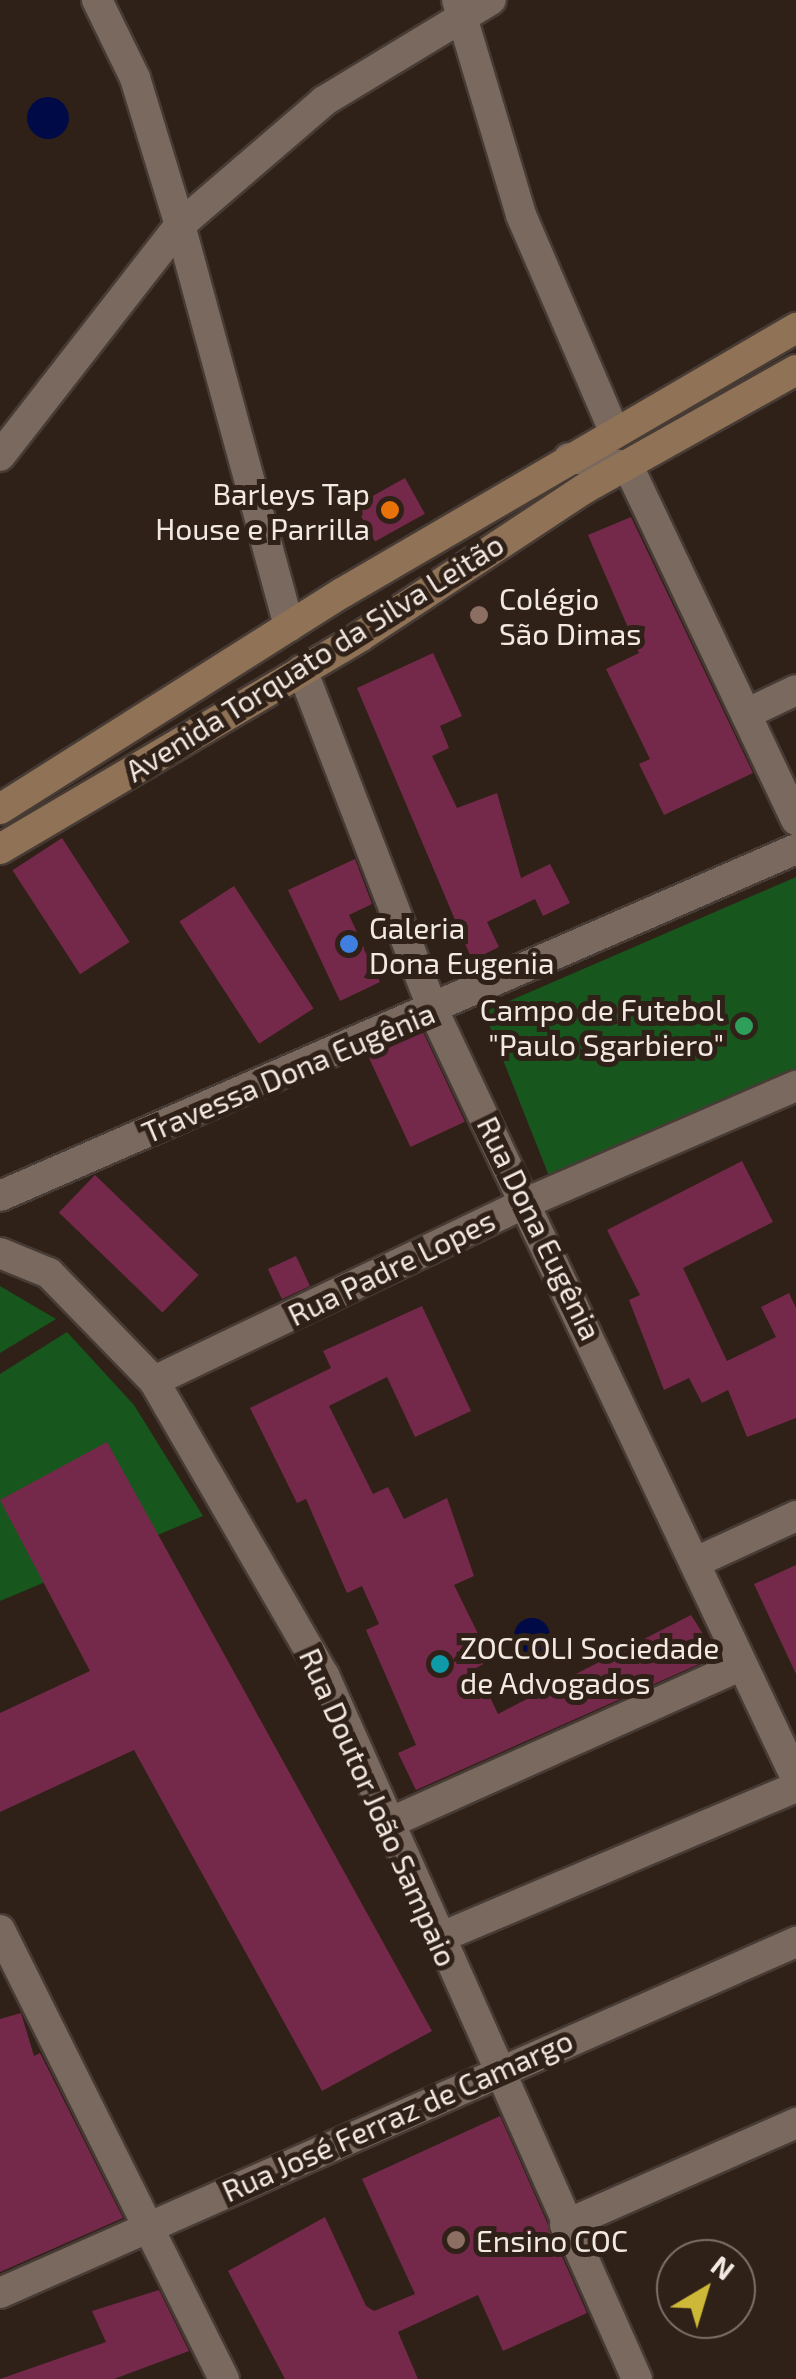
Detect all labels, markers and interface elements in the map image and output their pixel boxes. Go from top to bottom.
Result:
place label: Barleys Tap House e Parrilla [155,475,370,546]
marker: Barleys Tap House e Parrilla [379,499,401,521]
street label: Avenida Torquato da Silva Leitão [118,525,510,789]
place label: Colégio São Dimas [499,580,641,650]
marker: Colégio São Dimas [468,604,490,626]
place label: Galeria Dona Eugenia [369,909,555,980]
marker: Galeria Dona Eugenia [338,933,360,955]
place label: Campo de Futebol "Paulo Sgarbiero" [480,991,724,1062]
street label: Travessa Dona Eugênia [136,994,440,1150]
marker: Campo de Futebol "Paulo Sgarbiero" [733,1015,755,1037]
street label: Rua Dona Eugênia [470,1110,610,1346]
street label: Rua Padre Lopes [282,1201,500,1333]
place label: ZOCCOLI Sociedade de Advogados [460,1629,719,1700]
street label: Rua Doutor João Sampaio [292,1642,466,1972]
marker: ZOCCOLI Sociedade de Advogados [429,1653,451,1675]
street label: Rua José Ferraz de Camargo [216,2021,578,2209]
place label: Ensino COC [476,2222,628,2258]
marker: Ensino COC [445,2229,467,2251]
north arrow [656,2239,756,2339]
text: N [705,2247,742,2287]

